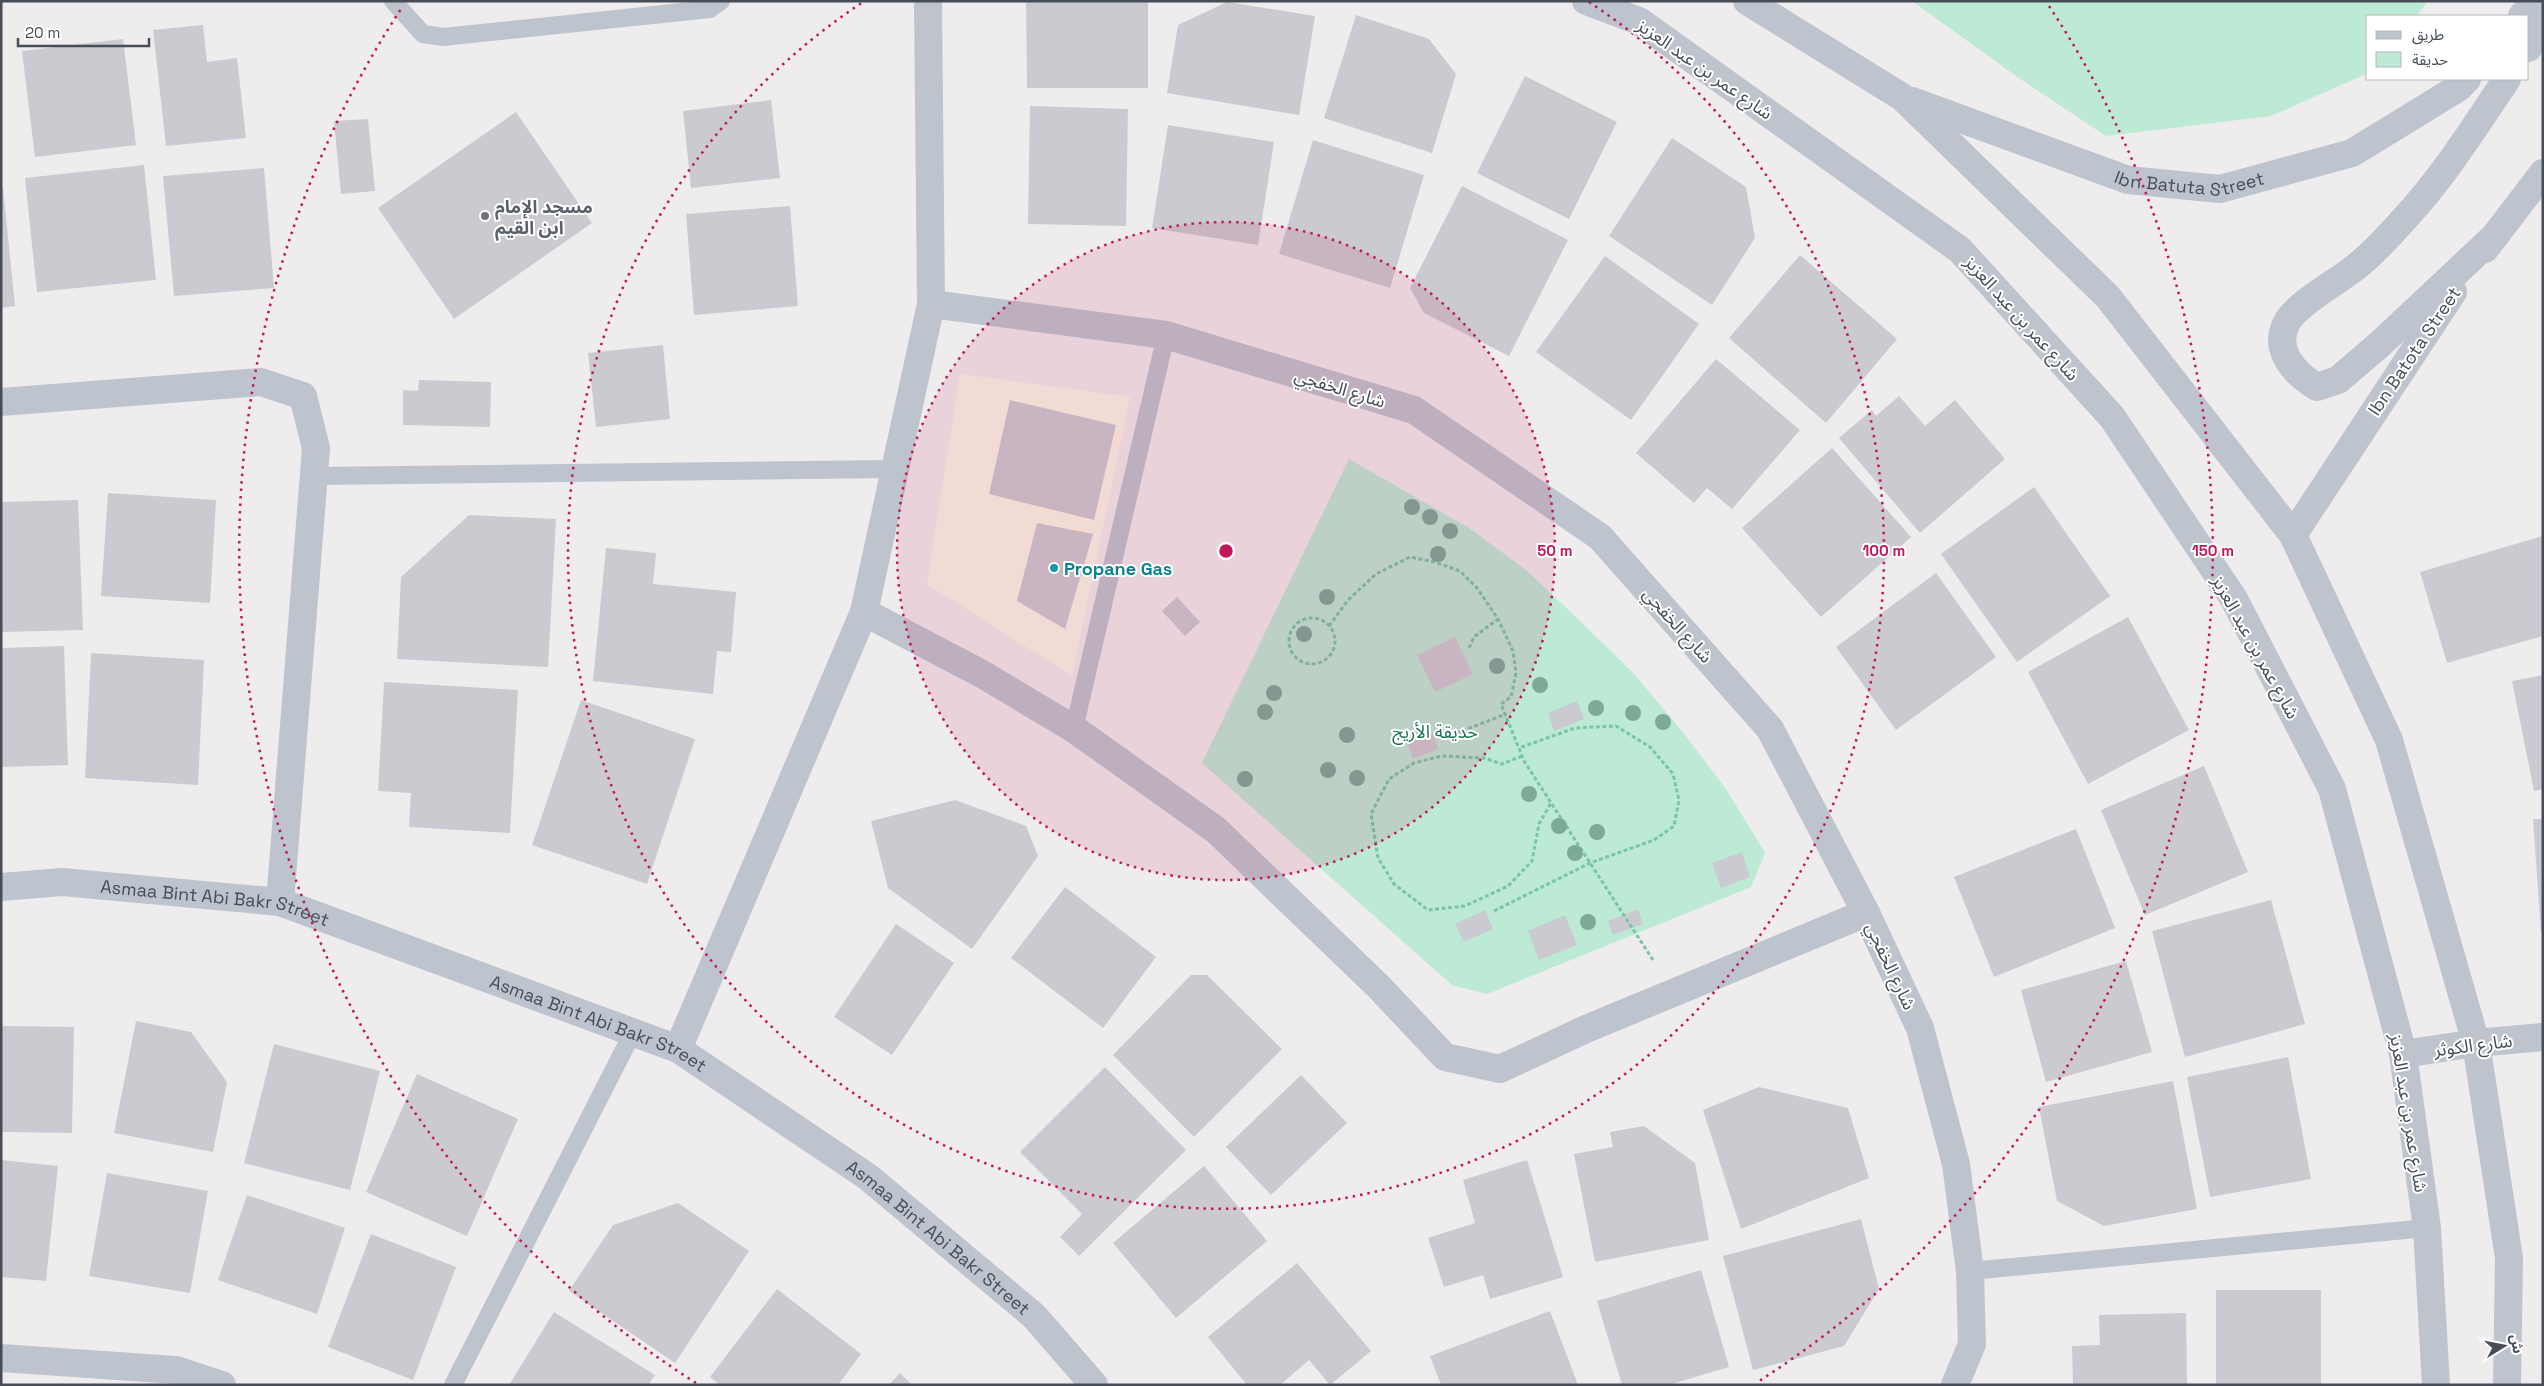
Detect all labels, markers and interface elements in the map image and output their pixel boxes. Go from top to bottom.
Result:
street label: شارع عمر بن عبد العزيز [1630,13,1777,127]
scale bar [18,15,149,47]
legend [2366,15,2529,80]
text: 20 m [25,23,60,42]
text: طريق [2412,25,2444,45]
text: حديقة [2412,50,2448,69]
street label: Ibn Batuta Street [2111,165,2266,201]
place label: مسجد الإمام ابن القيم [495,195,593,241]
marker: مسجد الإمام ابن القيم [479,210,491,222]
street label: شارع عمر بن عبد العزيز [1957,250,2084,387]
street label: Ibn Batota Street [2362,282,2466,420]
street label: شارع الخفجي [1291,363,1388,416]
text: 50 m [1537,541,1573,560]
text: 100 m [1863,541,1905,560]
text: 150 m [2192,541,2234,560]
centre of rings [1217,542,1235,560]
place label: Propane Gas [1064,557,1172,580]
marker: Propane Gas [1048,562,1060,574]
street label: شارع عمر بن عبد العزيز [2204,570,2305,724]
street label: شارع الخفجي [1636,582,1718,670]
park label: حديقة الأريج [1392,720,1478,745]
street label: Asmaa Bint Abi Bakr Street [100,874,333,931]
street label: شارع الخفجي [1858,919,1921,1015]
street label: Asmaa Bint Abi Bakr Street [487,969,711,1077]
street label: شارع الكوثر [2431,1029,2514,1064]
street label: شارع عمر بن عبد العزيز [2382,1031,2433,1194]
street label: Asmaa Bint Abi Bakr Street [842,1154,1035,1320]
north arrow [2479,1321,2529,1371]
text: ش [2506,1333,2527,1355]

